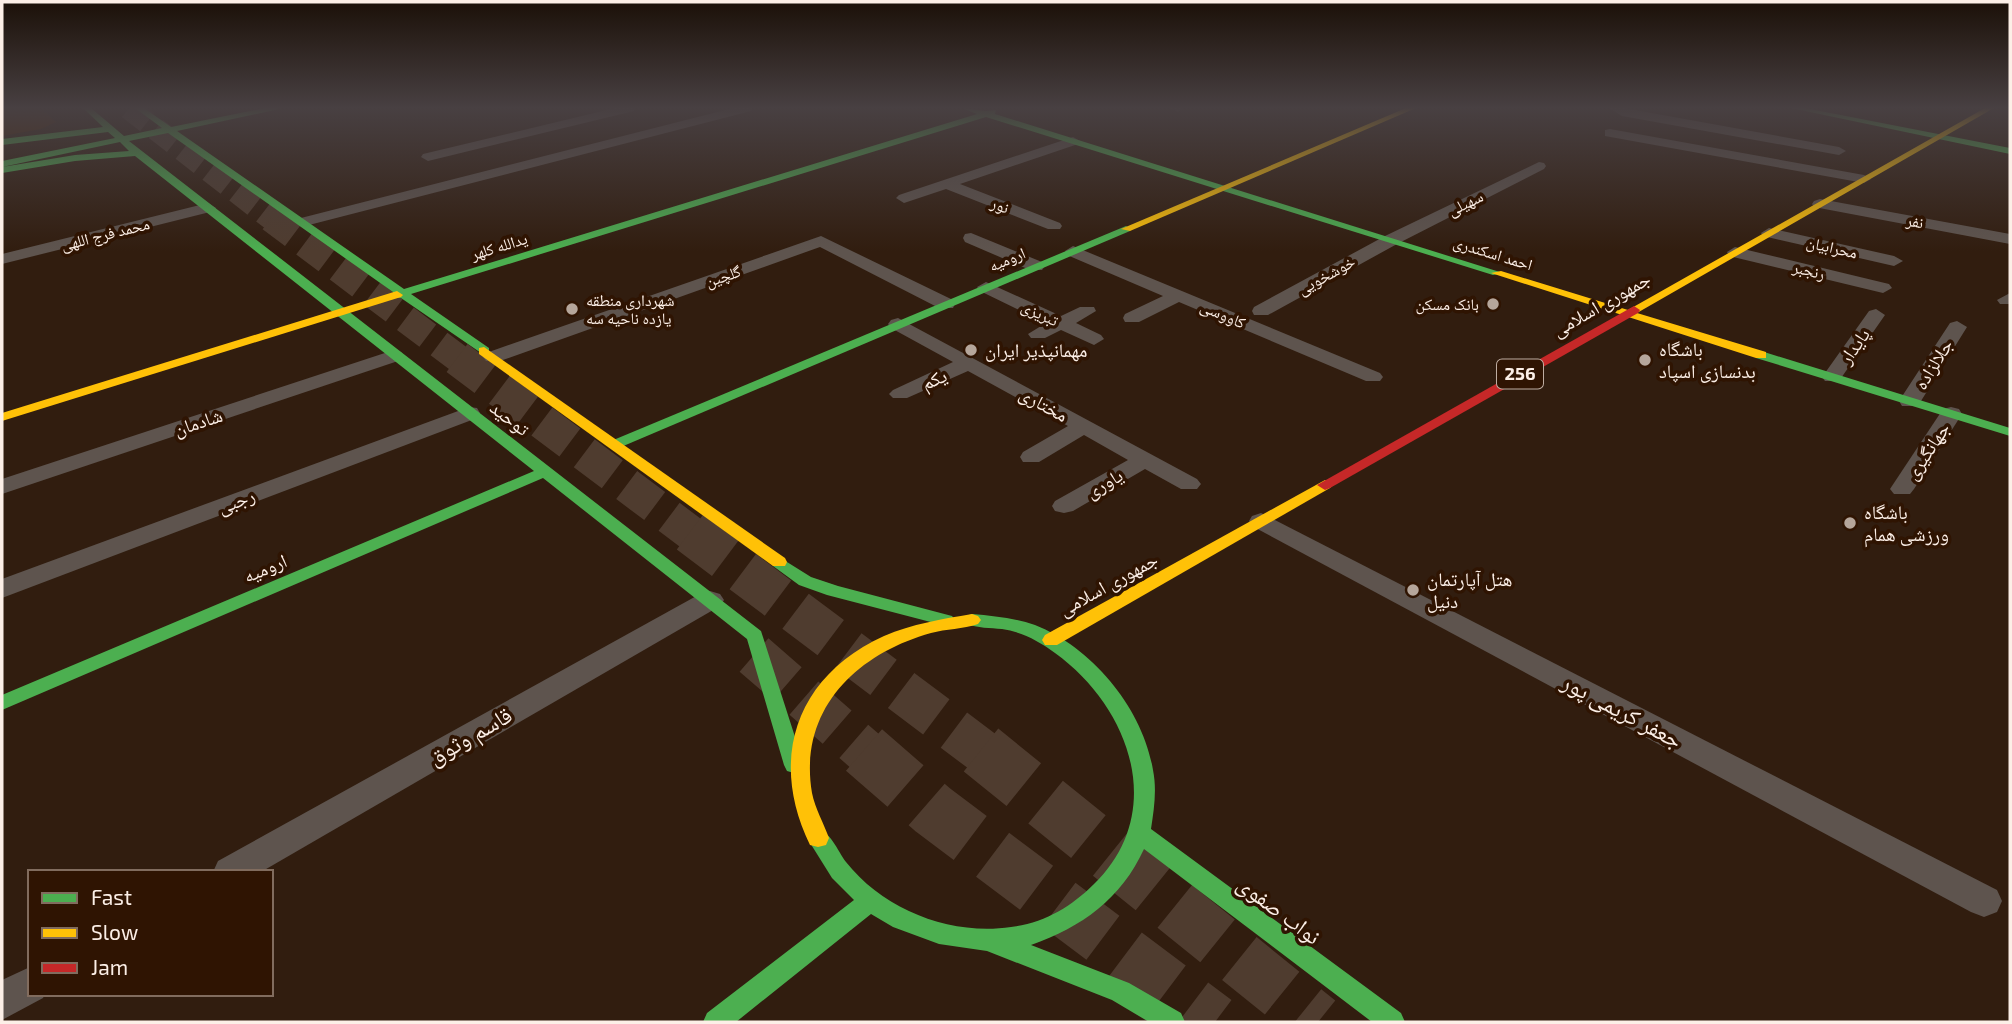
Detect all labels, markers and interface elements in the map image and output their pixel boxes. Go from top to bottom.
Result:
street label: سهیلی [1444,186,1487,221]
street label: نور [987,192,1012,218]
street label: نفر [1904,209,1925,232]
street label: محمد فرج اللهی [59,213,152,256]
street label: یدالله کلهر [467,228,530,264]
street label: احمد اسکندری [1451,231,1535,275]
street label: محرابیان [1804,231,1859,264]
street label: ارومیه [986,242,1028,276]
street label: خوشخویی [1294,251,1359,300]
street label: رنجبر [1790,256,1827,284]
street label: گلچین [703,261,744,292]
street label: جمهوری اسلامی [1547,266,1655,342]
place label: شهرداری منطقه یازده ناحیه سه [586,290,675,328]
place label: بانک مسکن [1416,294,1479,315]
street label: تبریزی [1018,296,1062,331]
street label: کاووسی [1197,296,1249,333]
marker: بانک مسکن [1485,296,1501,312]
marker: شهرداری منطقه یازده ناحیه سه [564,301,580,317]
street label: پایدار [1832,323,1875,370]
street label: جلالزاده [1908,334,1958,394]
place label: باشگاه بدنسازی اسپاد [1659,337,1756,383]
place label: مهمانپذیر ایران [985,338,1087,362]
marker: مهمانپذیر ایران [963,342,979,358]
marker: باشگاه بدنسازی اسپاد [1637,352,1653,368]
road number: 256 [1497,360,1543,388]
street label: یکم [918,363,951,396]
street label: مختاری [1015,381,1073,427]
street label: توحید [486,395,535,441]
street label: شادمان [171,403,225,441]
street label: جهانگیری [1899,418,1955,484]
street label: یاوری [1081,463,1127,503]
street label: رجبی [214,483,258,519]
place label: باشگاه ورزشی همام [1864,500,1949,548]
marker: باشگاه ورزشی همام [1842,515,1858,531]
street label: جمهوری اسلامی [1054,547,1162,621]
street label: ارومیه [240,548,290,588]
place label: هتل آپارتمان دنیل [1427,567,1512,613]
marker: هتل آپارتمان دنیل [1405,582,1421,598]
street label: جعفر کریمی پور [1556,666,1687,755]
street label: قاسم وثوق [423,700,518,773]
street label: نواب صفوی [1232,869,1327,950]
legend [28,870,273,996]
text: Fast [91,884,132,909]
text: Slow [91,919,138,944]
text: Jam [91,954,128,979]

